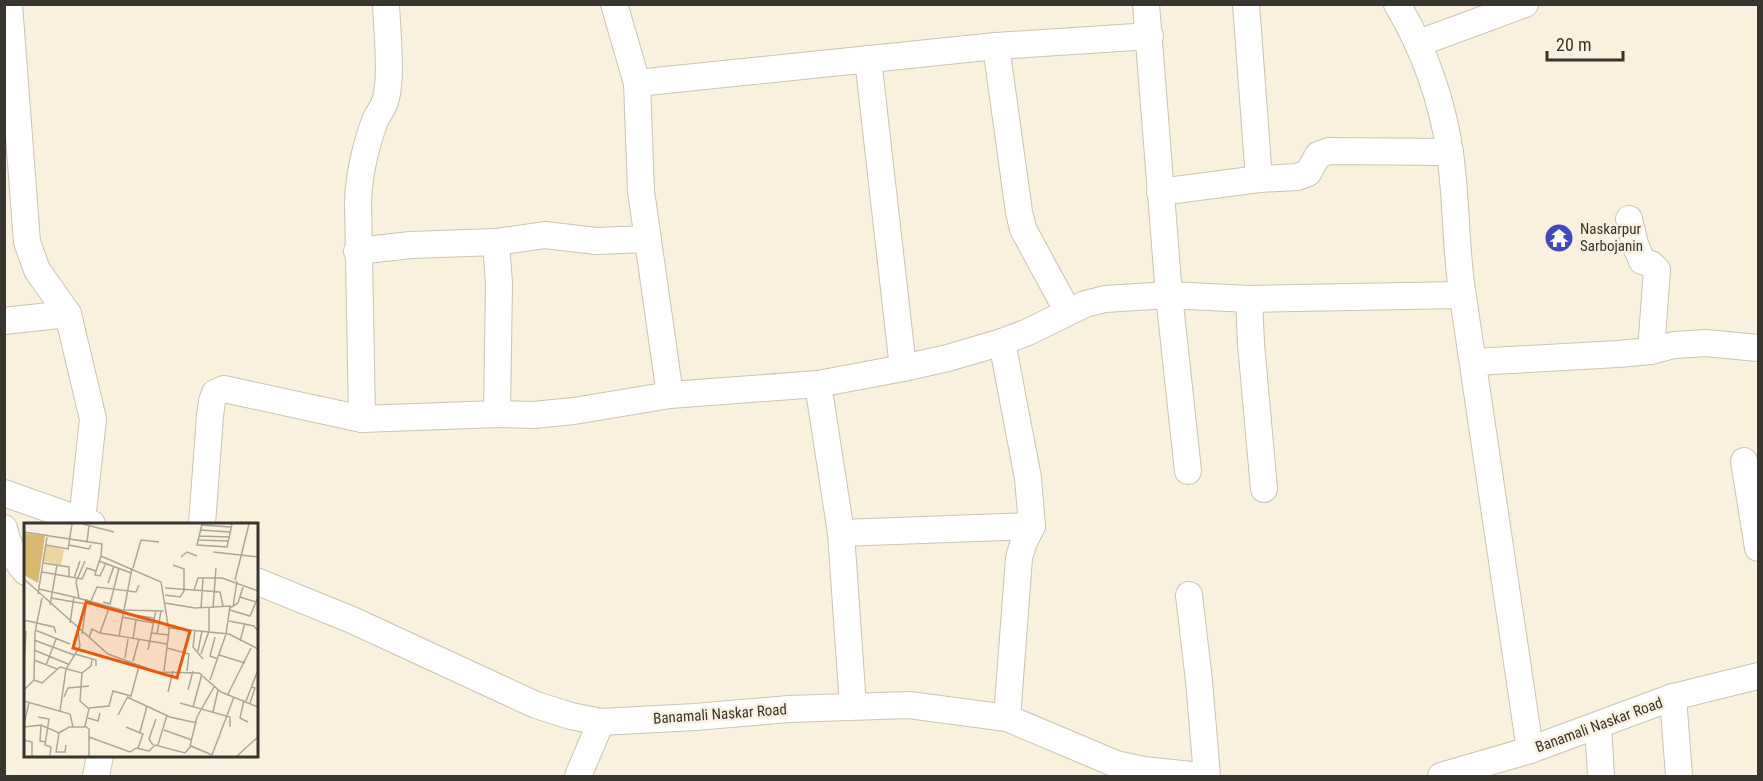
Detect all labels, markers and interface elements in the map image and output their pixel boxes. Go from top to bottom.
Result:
scale bar [1547,24,1624,62]
text: 20 m [1556,34,1591,55]
place label: Naskarpur Sarbojanin [1580,220,1643,255]
temple icon: Naskarpur Sarbojanin [1543,222,1575,254]
inset map [24,523,258,757]
street label: Banamali Naskar Road [1533,694,1665,756]
street label: Banamali Naskar Road [653,700,787,728]

